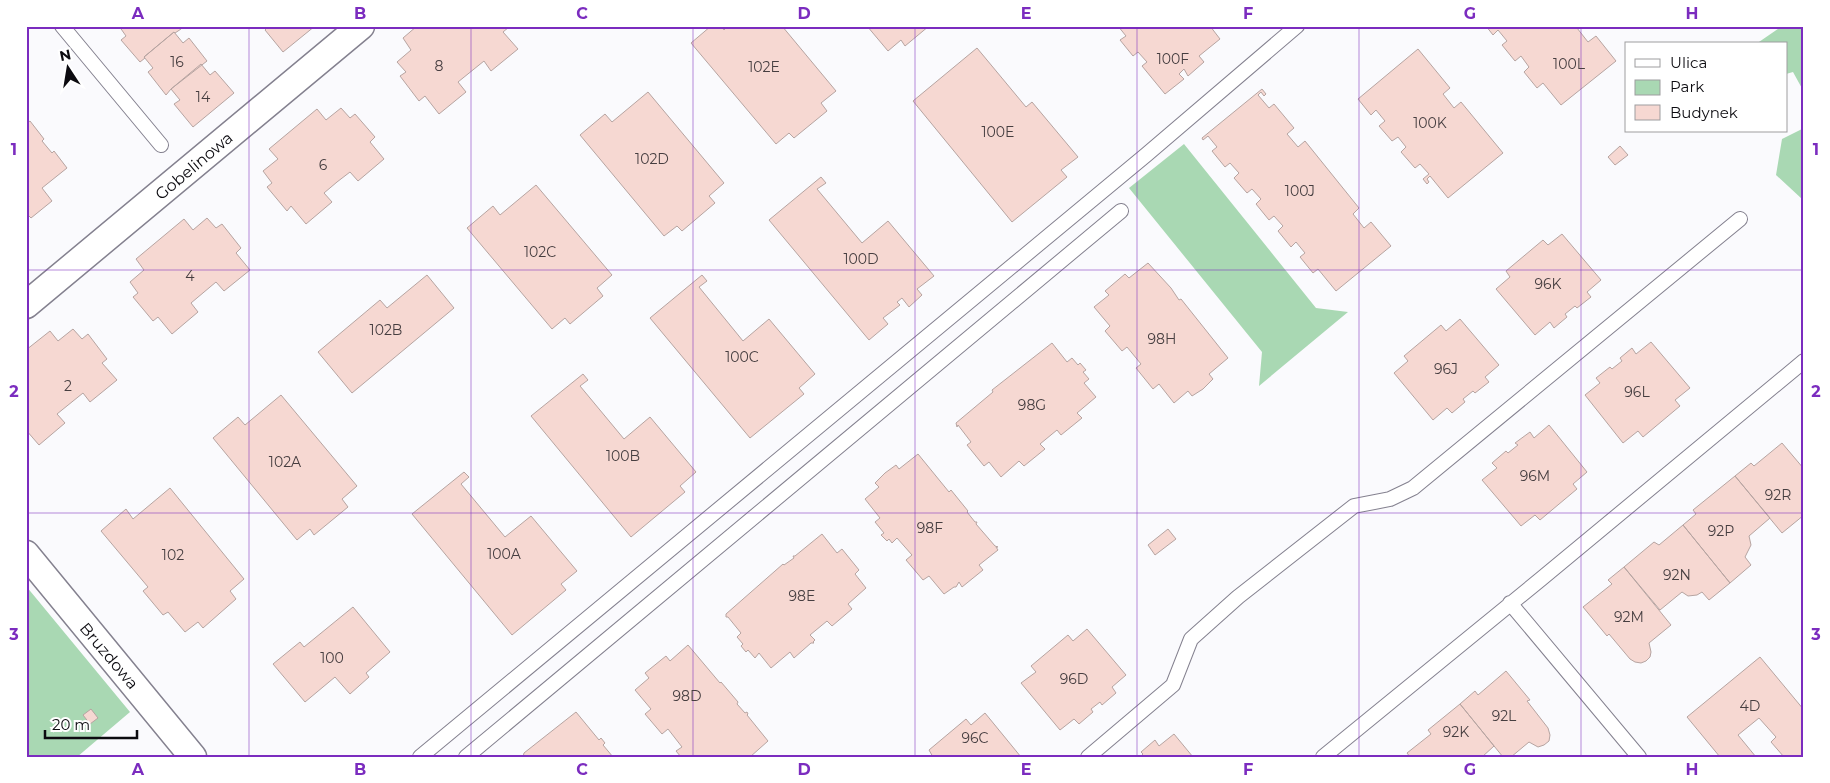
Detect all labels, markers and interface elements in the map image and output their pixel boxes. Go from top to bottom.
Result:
text: A [131,4,145,23]
text: B [354,4,366,23]
text: C [576,4,588,23]
text: D [797,4,811,23]
text: E [1021,4,1031,23]
text: F [1243,4,1253,23]
text: G [1464,4,1476,23]
text: H [1686,4,1698,23]
north arrow [42,42,92,92]
legend [1625,42,1788,132]
text: N [58,45,73,65]
house number: 100F [1157,50,1189,68]
house number: 16 [170,53,184,71]
text: Ulica [1670,53,1707,72]
house number: 100L [1553,55,1586,73]
house number: 8 [435,57,444,75]
house number: 102E [748,58,780,76]
text: Park [1670,77,1704,96]
house number: 14 [196,88,211,106]
text: Budynek [1670,103,1738,122]
house number: 100K [1413,114,1447,132]
house number: 100E [982,123,1014,141]
street label: Gobelinowa [151,128,237,204]
text: 1 [11,140,17,159]
text: 1 [1813,140,1819,159]
house number: 102D [635,150,669,168]
house number: 6 [319,156,328,174]
house number: 100J [1285,182,1315,200]
house number: 102C [524,243,556,261]
house number: 100D [843,250,879,268]
house number: 4 [185,267,195,285]
house number: 96K [1534,275,1562,293]
house number: 102B [370,321,402,339]
house number: 98H [1148,330,1176,348]
house number: 100C [725,348,759,366]
house number: 96J [1434,360,1458,378]
house number: 2 [64,377,72,395]
text: 2 [9,382,19,401]
text: 2 [1811,382,1821,401]
house number: 96L [1624,383,1650,401]
house number: 98G [1018,396,1046,414]
house number: 100B [606,447,640,465]
house number: 102A [269,453,302,471]
house number: 96M [1520,467,1550,485]
house number: 92R [1765,486,1791,504]
house number: 98F [917,519,943,537]
house number: 92P [1708,522,1734,540]
house number: 100A [487,545,522,563]
house number: 102 [162,546,184,564]
house number: 92N [1663,566,1691,584]
house number: 98E [789,587,815,605]
house number: 92M [1614,608,1644,626]
street label: Bruzdowa [76,619,142,693]
text: 3 [8,625,19,644]
text: 3 [1810,625,1821,644]
house number: 100 [320,649,344,667]
house number: 96D [1060,670,1088,688]
house number: 98D [672,687,702,705]
house number: 4D [1740,697,1760,715]
house number: 92L [1492,707,1517,725]
scale bar [45,708,138,740]
text: 20 m [52,715,90,734]
house number: 92K [1443,723,1469,741]
house number: 96C [962,729,989,747]
text: A [131,760,145,779]
text: B [354,760,366,779]
text: C [576,760,588,779]
text: D [797,760,811,779]
text: E [1021,760,1031,779]
text: F [1243,760,1253,779]
text: G [1464,760,1476,779]
text: H [1686,760,1698,779]

